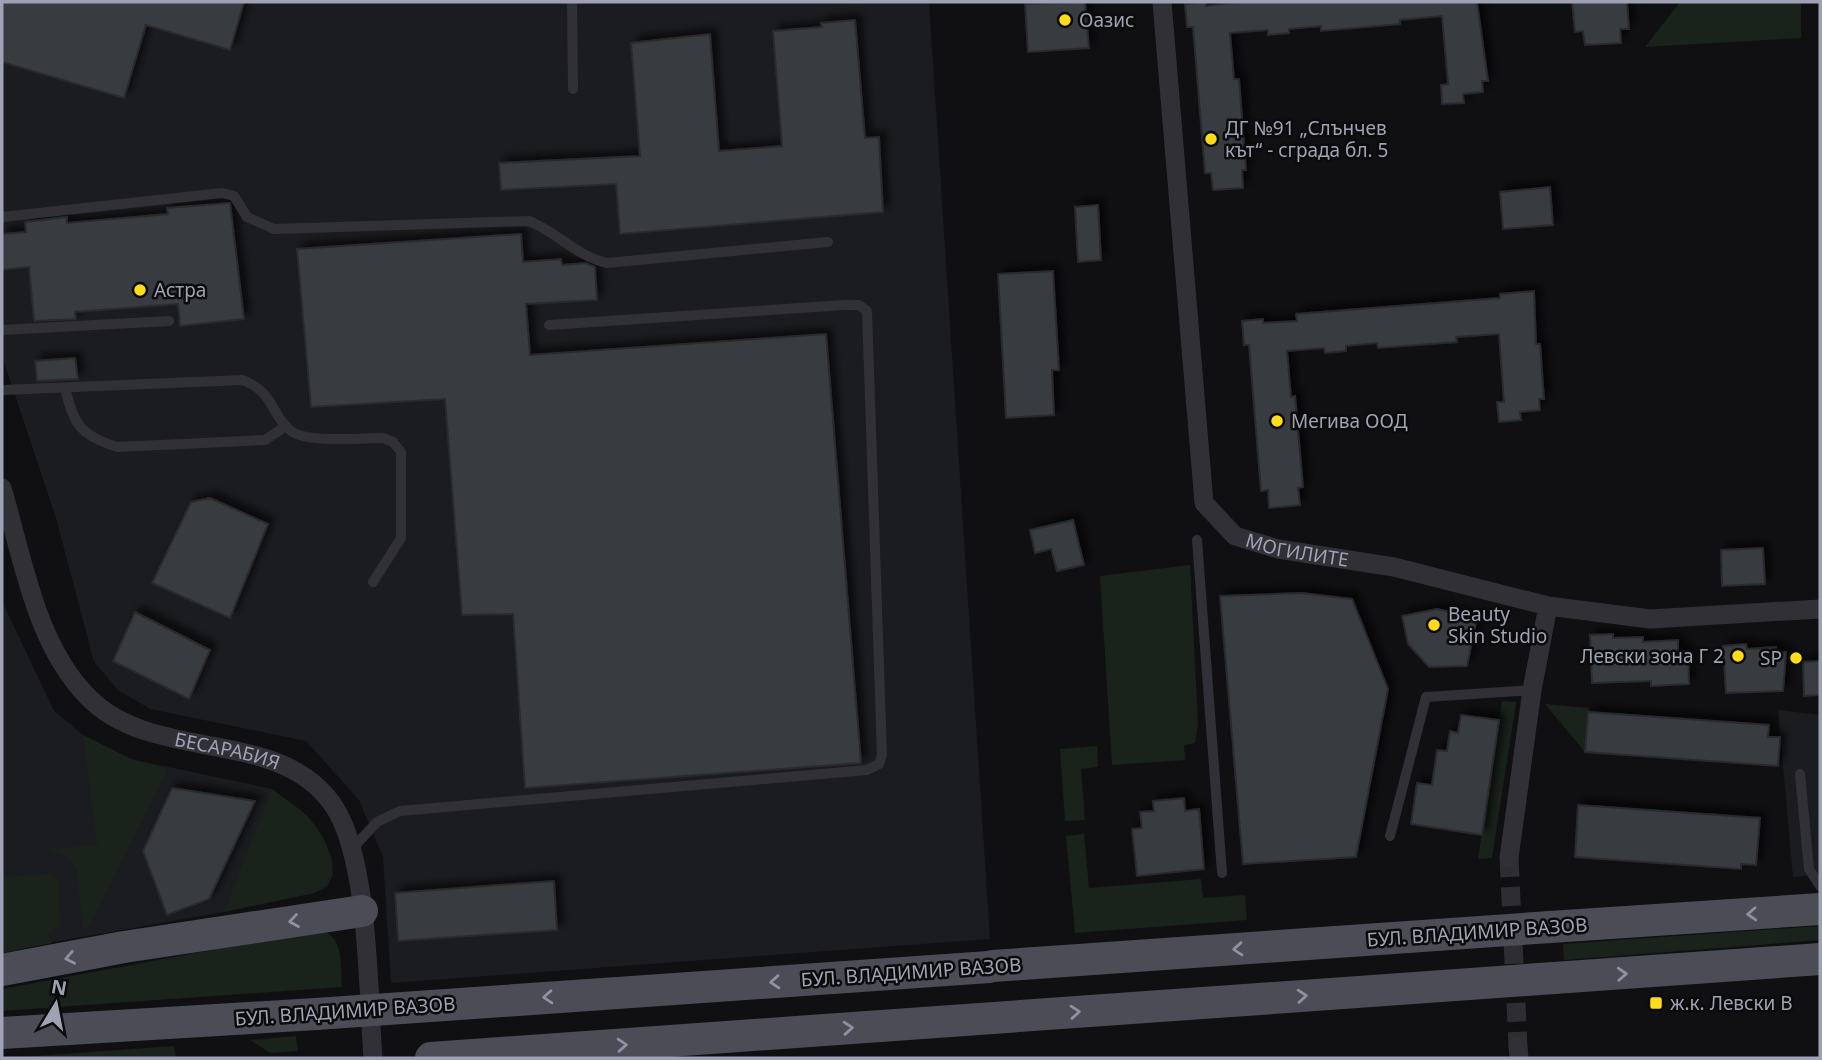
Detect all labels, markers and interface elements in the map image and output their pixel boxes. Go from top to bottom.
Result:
place label: Оазис [1079,7,1134,33]
marker: Оазис [1057,12,1073,28]
place label: ДГ №91 „Слънчев кът“ - сграда бл. 5 [1225,115,1388,163]
marker: ДГ №91 „Слънчев кът“ - сграда бл. 5 [1203,131,1219,147]
place label: Астра [154,277,206,303]
marker: Астра [132,282,148,298]
place label: Мегива ООД [1291,408,1408,434]
marker: Мегива ООД [1269,413,1285,429]
street label: МОГИЛИТЕ [1242,527,1350,573]
place label: Beauty Skin Studio [1448,601,1547,649]
marker: Beauty Skin Studio [1426,617,1442,633]
place label: Левски зона Г 2 [1580,643,1724,669]
place label: SP [1760,645,1782,671]
marker: Левски зона Г 2 [1730,648,1746,664]
marker: SP [1788,650,1804,666]
street label: БЕСАРАБИЯ [172,726,284,776]
one-way arrow [1747,907,1758,922]
street label: БУЛ. ВЛАДИМИР ВАЗОВ [1366,911,1588,953]
one-way arrow [288,913,300,928]
one-way arrow [1232,941,1243,956]
one-way arrow [64,949,76,964]
street label: БУЛ. ВЛАДИМИР ВАЗОВ [800,951,1022,993]
one-way arrow [1617,967,1628,982]
north arrow [21,969,91,1039]
text: N [49,973,69,1001]
one-way arrow [769,974,780,989]
one-way arrow [1297,989,1308,1004]
street label: БУЛ. ВЛАДИМИР ВАЗОВ [234,990,456,1032]
one-way arrow [542,990,553,1005]
place label: ж.к. Левски В [1670,990,1793,1016]
marker: ж.к. Левски В [1648,995,1664,1011]
one-way arrow [1070,1005,1081,1020]
one-way arrow [843,1021,854,1036]
one-way arrow [616,1038,627,1053]

